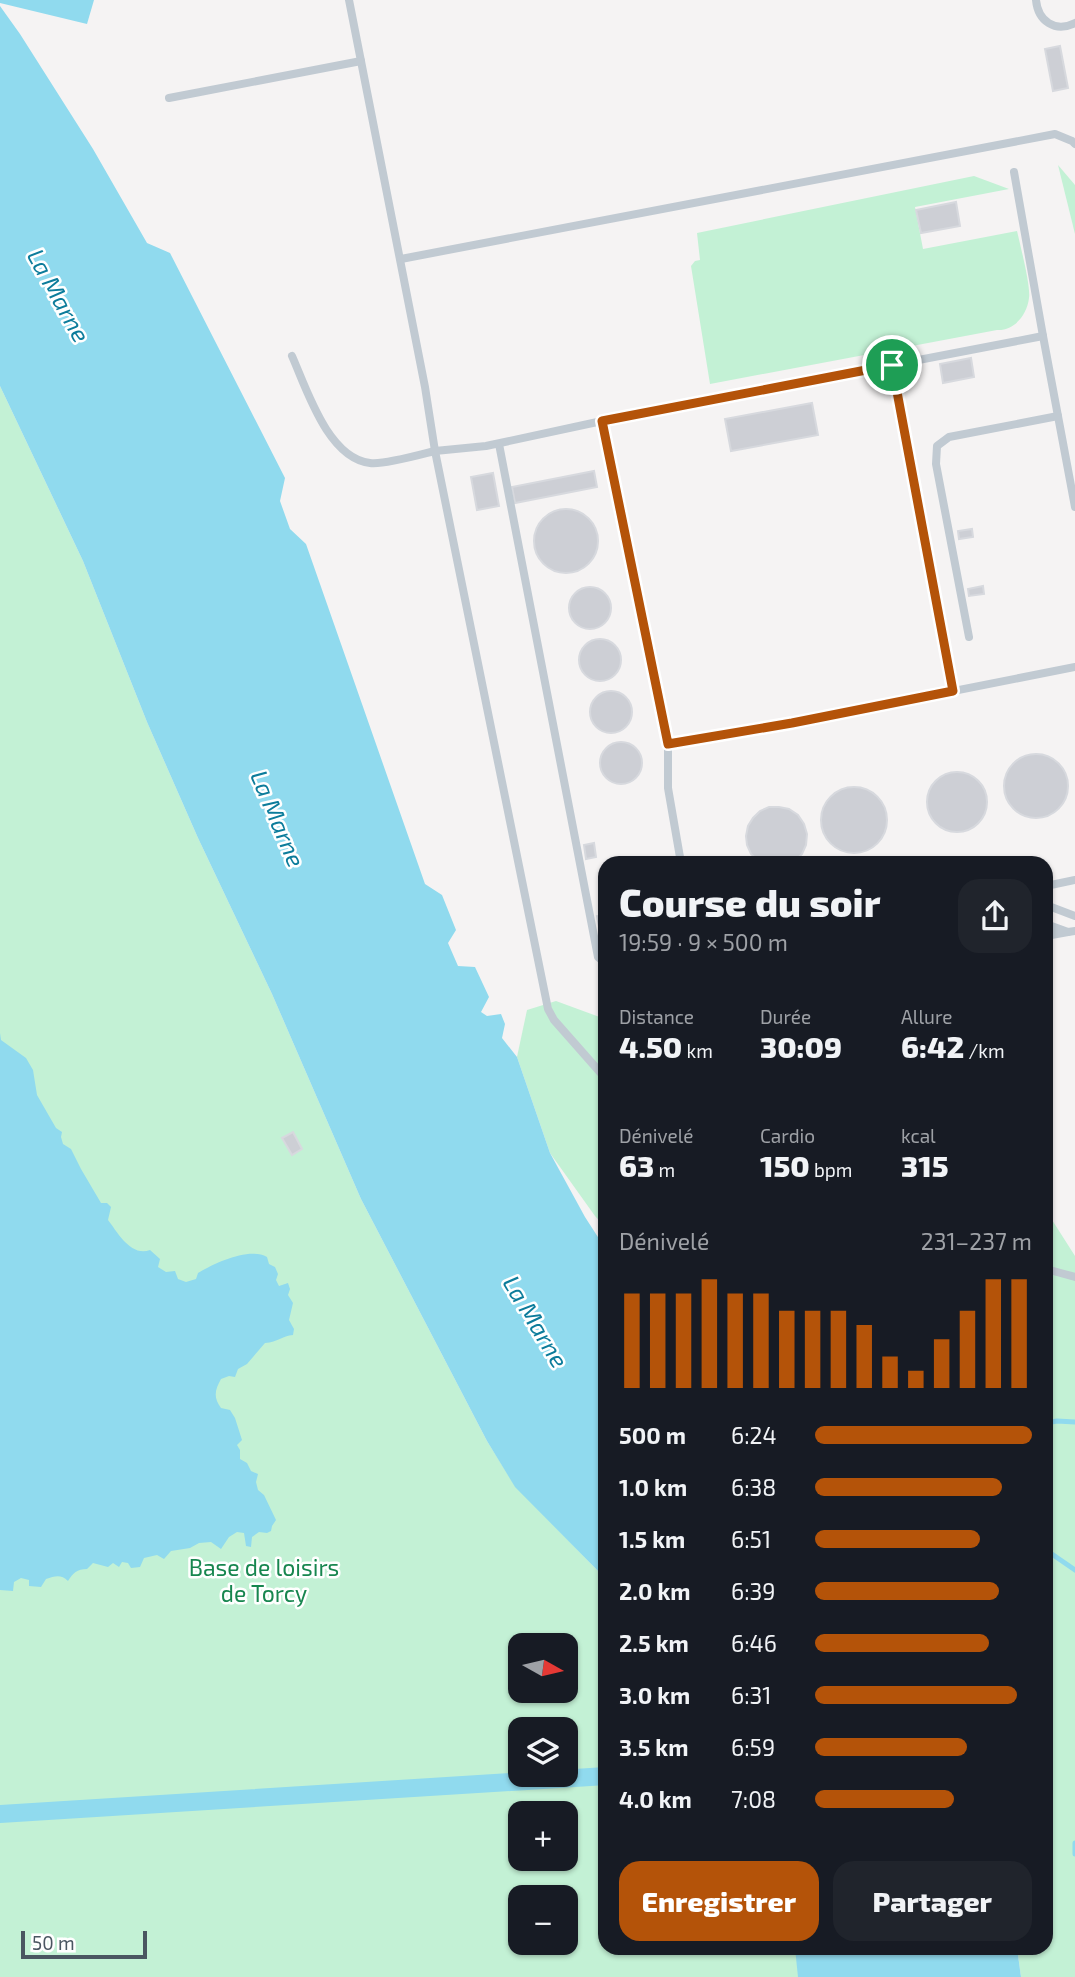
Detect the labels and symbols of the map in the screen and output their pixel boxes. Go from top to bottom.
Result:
water label: La Marne [22,243,97,347]
pin [862,335,922,395]
water label: La Marne [245,766,312,871]
water label: La Marne [497,1270,575,1373]
park label: Base de loisirs de Torcy [189,1553,339,1607]
north arrow [508,1633,578,1703]
scale bar [21,1928,147,1960]

